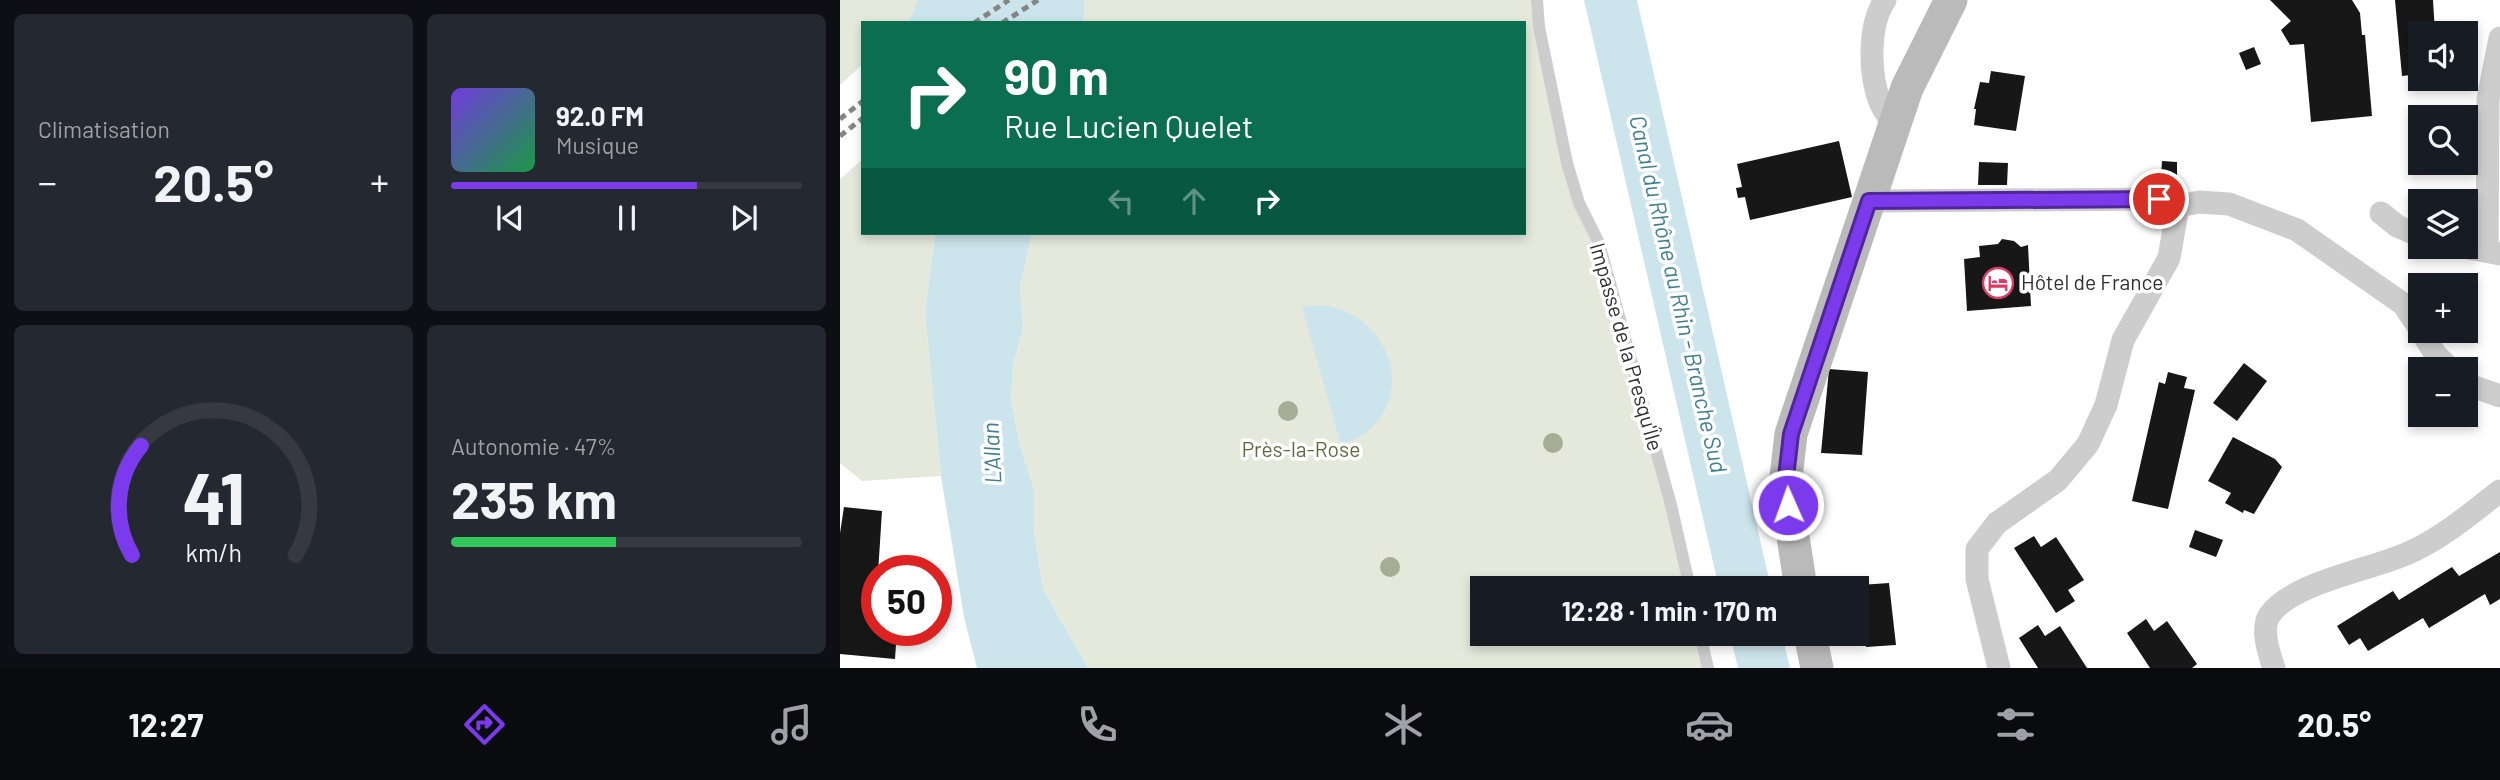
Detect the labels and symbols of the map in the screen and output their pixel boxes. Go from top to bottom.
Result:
water label: Canal du Rhône au Rhin - Branche Sud [1624,112,1734,475]
pin [2129,169,2189,229]
street label: Impasse de la Presqu'Île [1586,240,1669,453]
hotel icon: Hôtel de France [1981,266,2015,300]
place label: Hôtel de France [2021,269,2164,294]
water label: L'Allan [975,422,1007,484]
park label: Près-la-Rose [1242,436,1360,461]
position arrow [1751,468,1825,542]
speed limit sign: 50 [861,555,952,646]

